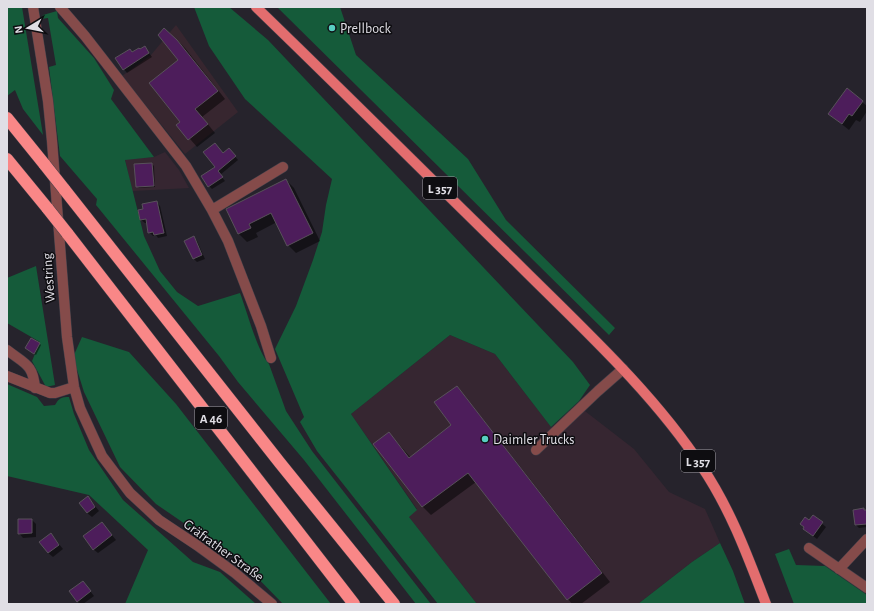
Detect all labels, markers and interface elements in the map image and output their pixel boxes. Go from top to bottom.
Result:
north arrow [8,8,48,48]
place label: Prellbock [340,22,391,36]
marker: Prellbock [327,23,337,33]
text: N [13,25,25,34]
road number: L 357 [423,177,457,199]
street label: Westring [40,252,58,303]
road number: A 46 [195,407,227,429]
place label: Daimler Trucks [493,433,574,447]
marker: Daimler Trucks [480,434,490,444]
road number: L 357 [681,450,715,472]
street label: Gräfrather Straße [181,517,266,584]

